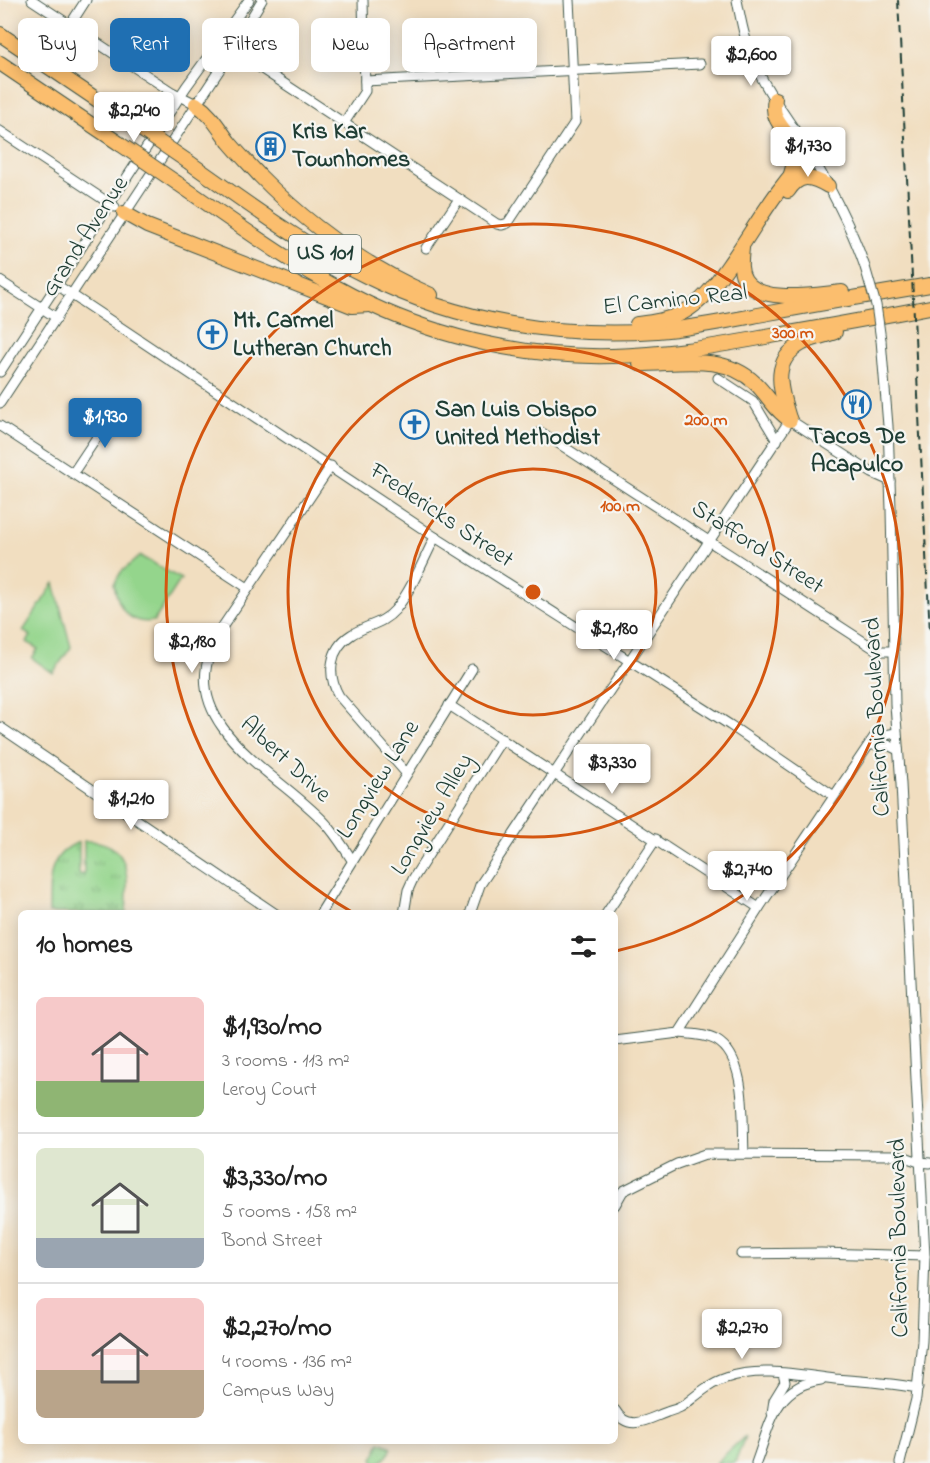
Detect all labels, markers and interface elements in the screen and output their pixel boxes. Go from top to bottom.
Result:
chip: Buy [18,18,98,72]
chip: Rent [110,18,190,72]
chip: Filters [202,18,299,72]
chip: New [311,18,390,72]
chip: Apartment [402,18,537,72]
pin: $2,600 [702,36,800,87]
text: $2,600 [725,41,777,70]
pin: $2,240 [85,92,183,143]
text: $2,240 [108,97,160,126]
place label: Kris Kar Townhomes [292,115,410,178]
pin: $1,730 [759,127,857,178]
building icon: Kris Kar Townhomes [255,130,287,162]
text: $1,730 [784,132,832,161]
street label: Grand Avenue [34,169,139,305]
road number: US 101 [289,235,361,273]
street label: El Camino Real [601,276,749,326]
place label: Mt. Carmel Lutheran Church [233,304,392,367]
church icon: Mt. Carmel Lutheran Church [196,319,228,351]
text: 300 m [771,321,814,347]
restaurant icon: Tacos De Acapulco [841,388,873,420]
place label: San Luis Obispo United Methodist [435,393,601,456]
pin: $1,930 [56,398,154,449]
text: $1,930 [83,403,127,432]
church icon: San Luis Obispo United Methodist [398,408,430,440]
text: 200 m [684,408,728,434]
place label: Tacos De Acapulco [809,420,906,483]
street label: Fredericks Street [361,454,520,577]
street label: Stafford Street [684,492,830,604]
text: 100 m [600,494,640,520]
centre of rings [523,582,543,602]
pin: $2,180 [565,610,663,661]
text: $2,180 [590,615,638,644]
street label: California Boulevard [855,616,901,818]
pin: $2,180 [143,623,241,674]
text: $2,180 [168,628,216,657]
street label: Albert Drive [231,708,339,812]
street label: Longview Lane [329,713,430,846]
pin: $3,330 [563,744,661,795]
street label: Longview Alley [383,747,484,883]
text: $3,330 [588,749,636,778]
pin: $1,210 [82,780,180,831]
text: $1,210 [108,785,154,814]
pin: $2,740 [698,851,796,902]
text: $2,740 [722,856,772,885]
text: 10 homes [36,927,133,965]
icon: filters [567,930,600,963]
text: $1,930/mo [222,1009,322,1047]
icon: home [84,1021,156,1093]
text: 3 rooms · 113 m² [222,1047,350,1076]
text: Leroy Court [222,1076,317,1105]
street label: California Boulevard [881,1137,919,1338]
text: $3,330/mo [222,1160,327,1198]
icon: home [84,1172,156,1244]
text: 5 rooms · 158 m² [222,1198,357,1227]
text: Bond Street [222,1227,322,1256]
pin: $2,270 [693,1309,791,1360]
text: $2,270/mo [222,1310,332,1348]
text: $2,270 [716,1314,768,1343]
icon: home [84,1322,156,1394]
text: 4 rooms · 136 m² [222,1348,352,1377]
text: Campus Way [222,1377,334,1406]

